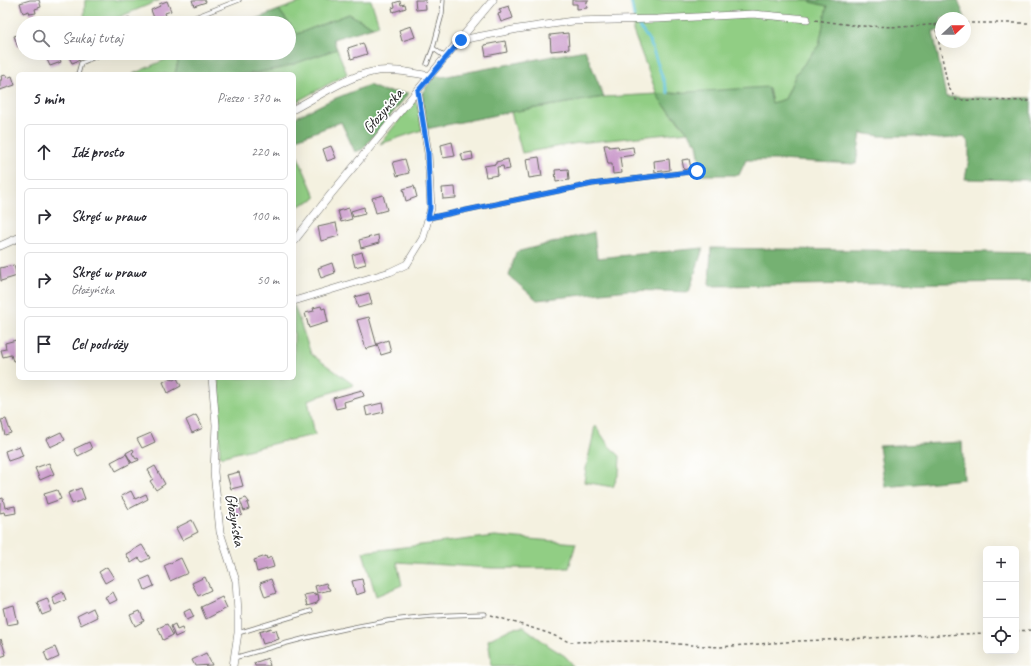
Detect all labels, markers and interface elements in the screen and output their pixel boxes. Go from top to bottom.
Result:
north arrow [935,12,971,48]
search box [16,16,296,60]
icon: search [30,27,52,49]
text: Szukaj tutaj [62,29,123,48]
route end [452,31,470,49]
street label: Głożyńska [358,83,408,138]
text: 5 min [32,88,64,109]
text: Pieszo · 370 m [217,90,280,106]
icon: ahead [33,141,55,163]
text: Idź prosto [71,143,124,162]
text: 220 m [251,144,279,160]
route start [688,162,706,180]
icon: right [33,205,55,227]
text: Skręć w prawo [71,207,146,226]
text: 100 m [251,208,279,224]
text: Skręć w prawo [71,263,146,282]
icon: right [33,269,55,291]
text: 50 m [257,272,279,288]
text: Głożyńska [71,282,114,298]
icon: arrive [33,333,55,355]
text: Cel podróży [71,335,127,354]
street label: Głożyńska [221,492,250,549]
map controls [983,546,1019,654]
button: + [983,546,1019,582]
button: − [983,582,1019,618]
button: locate [983,618,1019,654]

